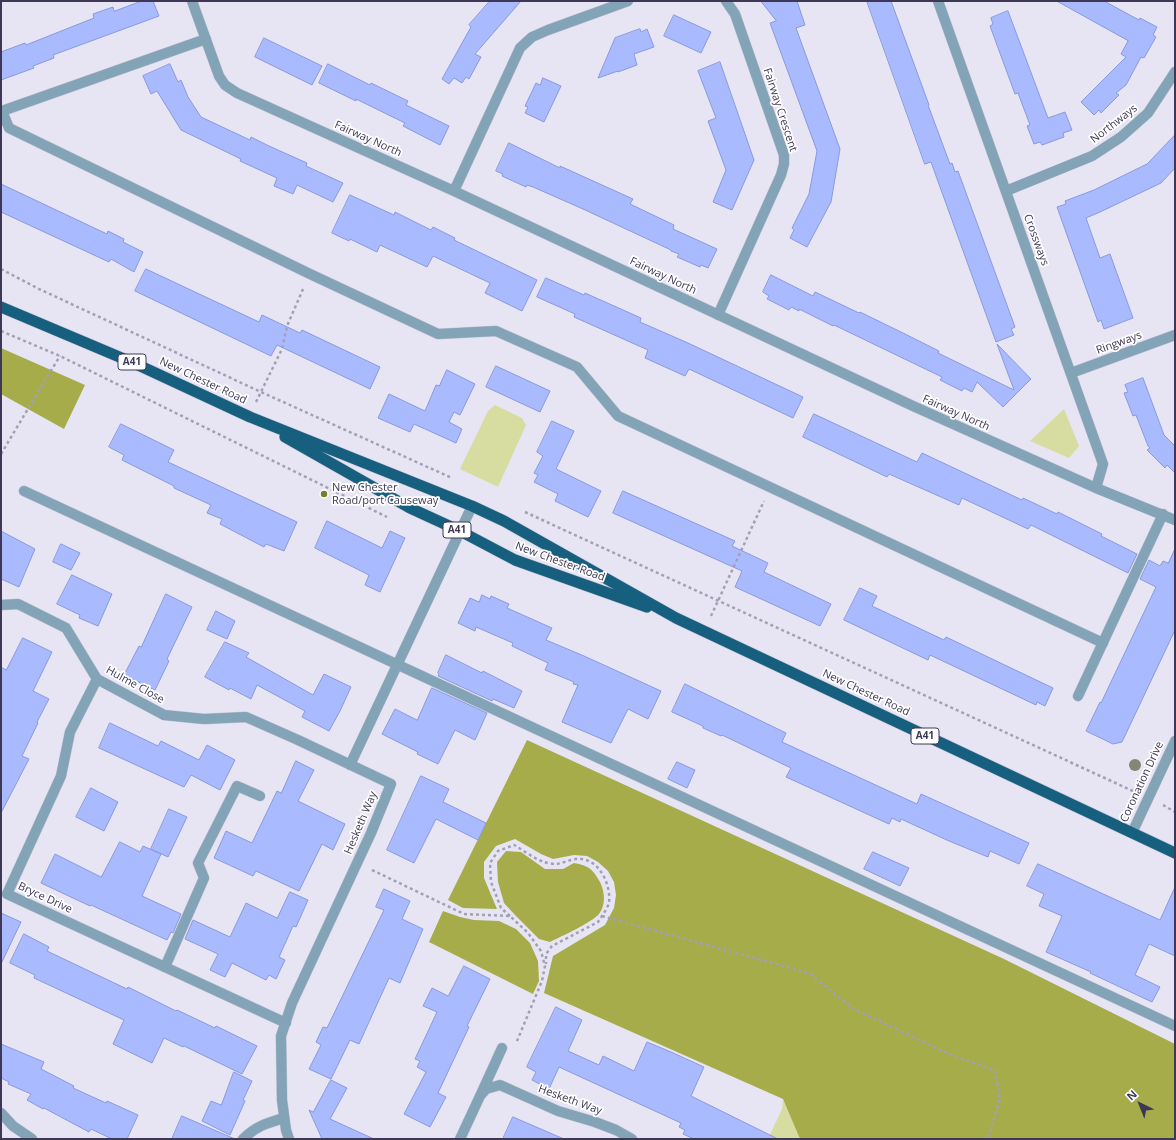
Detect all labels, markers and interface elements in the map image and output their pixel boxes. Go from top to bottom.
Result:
street label: Fairway Crescent [760,67,800,153]
street label: Northways [1088,102,1140,146]
street label: Fairway North [332,118,404,160]
street label: Crossways [1021,212,1051,268]
street label: Fairway North [628,255,698,297]
street label: Ringways [1094,329,1144,357]
road number: A41 [118,354,146,370]
street label: New Chester Road [157,355,249,407]
street label: Fairway North [920,392,992,434]
place label: New Chester Road/port Causeway [332,481,438,507]
marker: New Chester Road/port Causeway [319,489,329,499]
road number: A41 [443,522,471,538]
street label: New Chester Road [513,540,607,584]
street label: Hulme Close [104,664,166,706]
street label: New Chester Road [820,667,912,719]
road number: A41 [911,728,939,744]
street label: Coronation Drive [1118,740,1166,824]
street label: Hesketh Way [342,790,380,856]
street label: Bryce Drive [16,880,74,916]
street label: Hesketh Way [536,1082,604,1118]
north arrow [1120,1084,1160,1124]
text: N [1123,1086,1140,1103]

